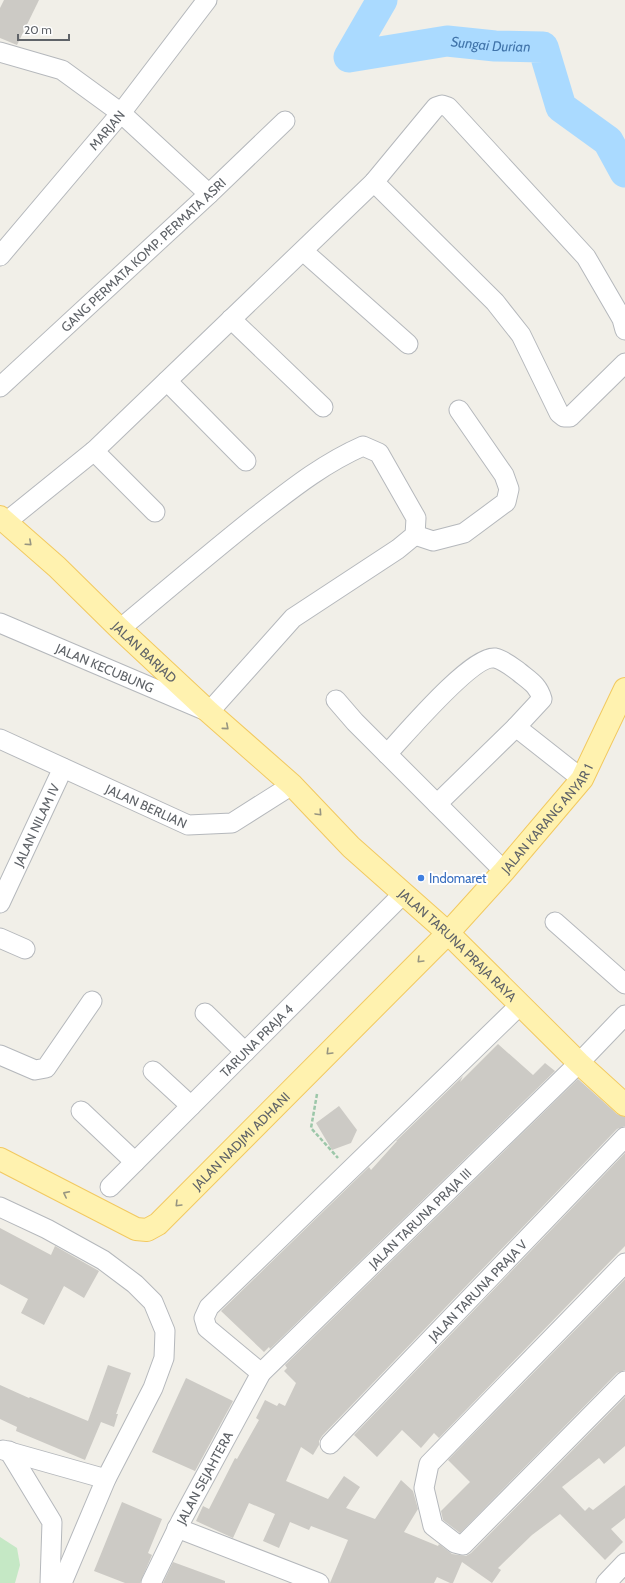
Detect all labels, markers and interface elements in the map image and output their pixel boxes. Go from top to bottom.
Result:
scale bar [18,16,69,42]
text: 20 m [24,22,52,37]
water label: Sungai Durian [450,32,531,56]
street label: MARJAN [85,107,128,153]
street label: GANG PERMATA KOMP. PERMATA ASRI [57,174,229,335]
one-way arrow [25,538,32,545]
street label: JALAN BARJAD [108,617,180,686]
street label: JALAN KECUBUNG [53,639,157,696]
one-way arrow [222,723,229,730]
street label: JALAN KARANG ANYAR 1 [497,761,596,877]
street label: JALAN BERLIAN [102,780,190,832]
street label: JALAN NILAM IV [10,781,63,870]
one-way arrow [314,808,322,816]
place label: Indomaret [429,870,487,886]
marker: Indomaret [416,873,426,883]
street label: JALAN TARUNA PRAJA RAYA [395,885,520,1005]
one-way arrow [417,955,425,963]
street label: TARUNA PRAJA 4 [217,1000,297,1080]
one-way arrow [326,1048,334,1055]
street label: JALAN NADJMI ADHANI [188,1088,293,1194]
street label: JALAN TARUNA PRAJA III [364,1165,475,1272]
one-way arrow [63,1191,71,1198]
one-way arrow [175,1199,183,1207]
street label: JALAN TARUNA PRAJA V [424,1236,530,1345]
street label: JALAN SEJAHTERA [172,1429,236,1528]

